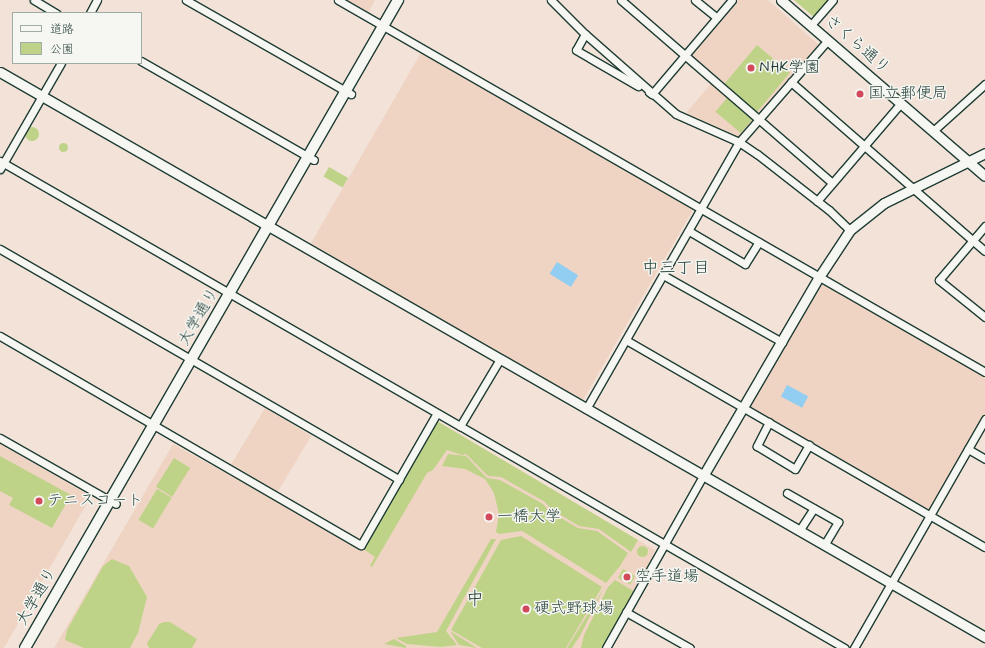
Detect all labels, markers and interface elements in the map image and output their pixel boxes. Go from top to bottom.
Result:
legend [12,12,142,64]
street label: さくら通り [821,12,893,78]
text: 道路 [50,22,74,38]
text: 公園 [50,42,74,58]
place label: NHK学園 [759,58,820,78]
marker: NHK学園 [746,63,756,73]
place label: 国立郵便局 [868,84,948,104]
marker: 国立郵便局 [855,89,865,99]
district label: 中三丁目 [642,259,710,279]
street label: 大学通り [175,284,223,350]
place label: テニスコート [47,491,143,511]
marker: テニスコート [34,496,44,506]
place label: 一橋大学 [497,507,561,527]
marker: 一橋大学 [484,512,494,522]
street label: 大学通り [13,564,61,630]
place label: 空手道場 [635,567,699,587]
marker: 空手道場 [622,572,632,582]
district label: 中 [466,588,484,610]
place label: 硬式野球場 [534,599,614,619]
marker: 硬式野球場 [521,604,531,614]

